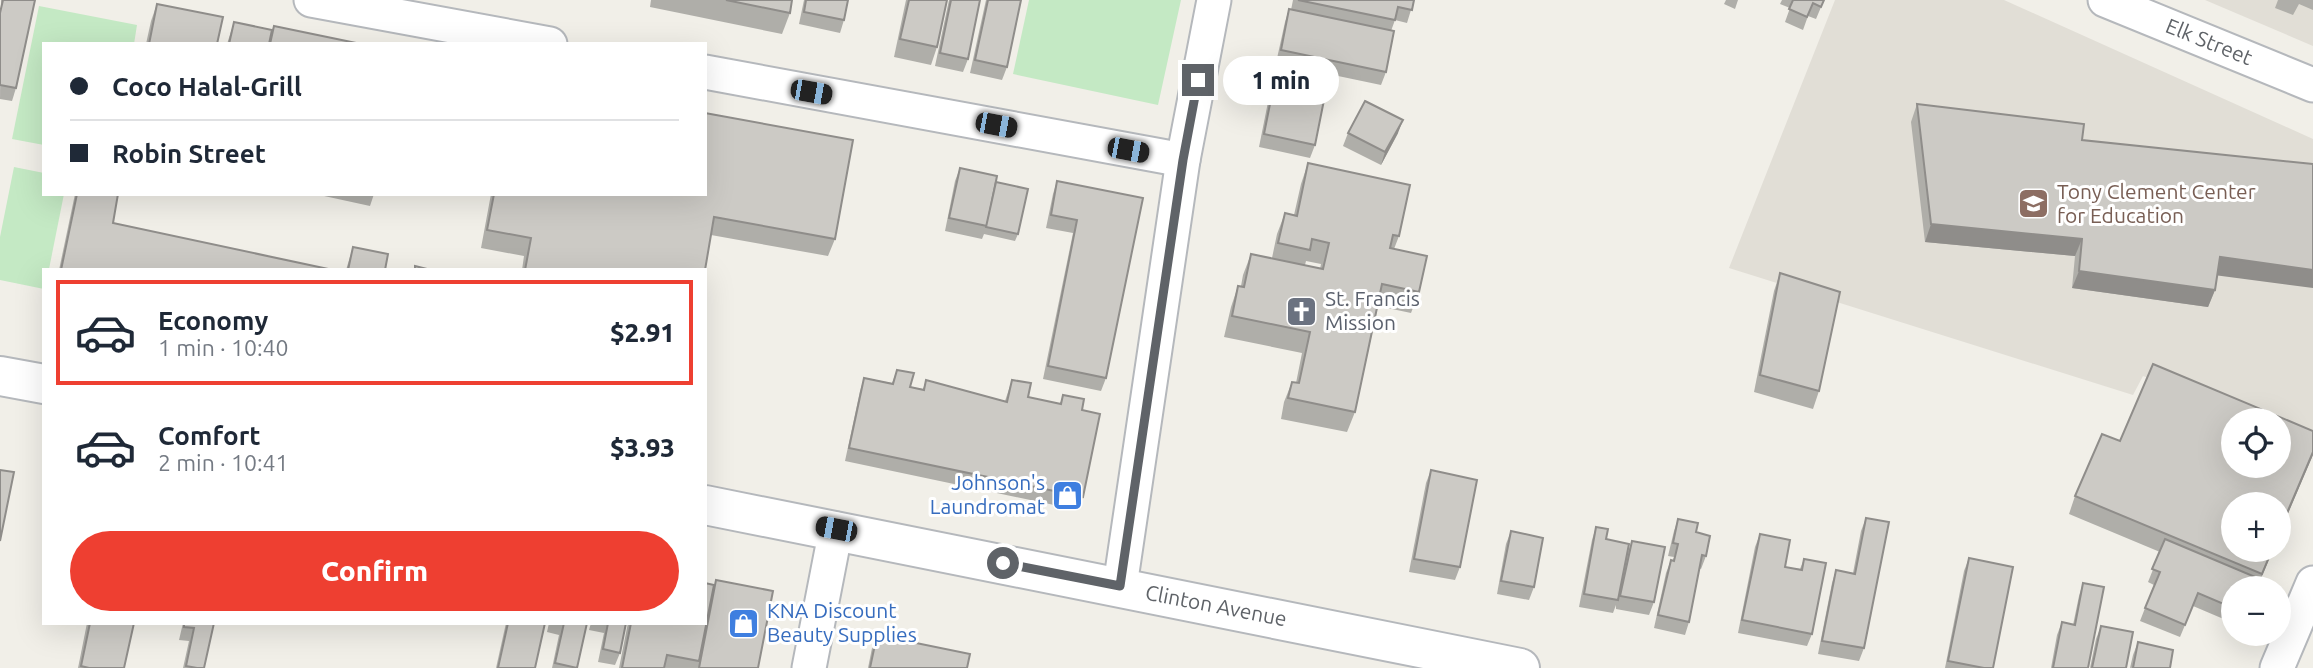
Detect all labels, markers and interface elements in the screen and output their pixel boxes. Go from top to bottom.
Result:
street label: Elk Street [2163,13,2256,69]
callout: 1 min [1222,56,1338,104]
route end [1182,64,1214,96]
text: 1 min [1252,68,1310,93]
text: Coco Halal-Grill [112,72,302,101]
car [789,78,834,106]
car [974,111,1019,139]
car [1106,136,1151,164]
text: Robin Street [112,139,266,168]
place label: Tony Clement Center for Education [2057,179,2256,227]
school or university icon: Tony Clement Center for Education [2017,187,2051,221]
place label: St. Francis Mission [1325,286,1420,334]
church icon: St. Francis Mission [1285,294,1319,328]
icon: car [74,301,137,364]
text: Economy [158,306,268,335]
text: $2.91 [610,318,675,347]
text: 1 min · 10:40 [158,335,289,360]
map controls [2221,408,2291,646]
button: locate [2221,408,2291,478]
icon: car [74,416,137,479]
text: Comfort [158,421,261,450]
text: $3.93 [610,433,675,462]
text: 2 min · 10:41 [158,450,289,475]
place label: Johnson's Laundromat [930,470,1045,518]
shop icon: Johnson's Laundromat [1051,478,1085,512]
button: + [2221,492,2291,562]
car [814,515,859,543]
button: Confirm [70,531,679,611]
route start [987,547,1019,579]
button: − [2221,576,2291,646]
street label: Clinton Avenue [1143,580,1289,630]
place label: KNA Discount Beauty Supplies [767,598,917,646]
shop icon: KNA Discount Beauty Supplies [727,606,761,640]

